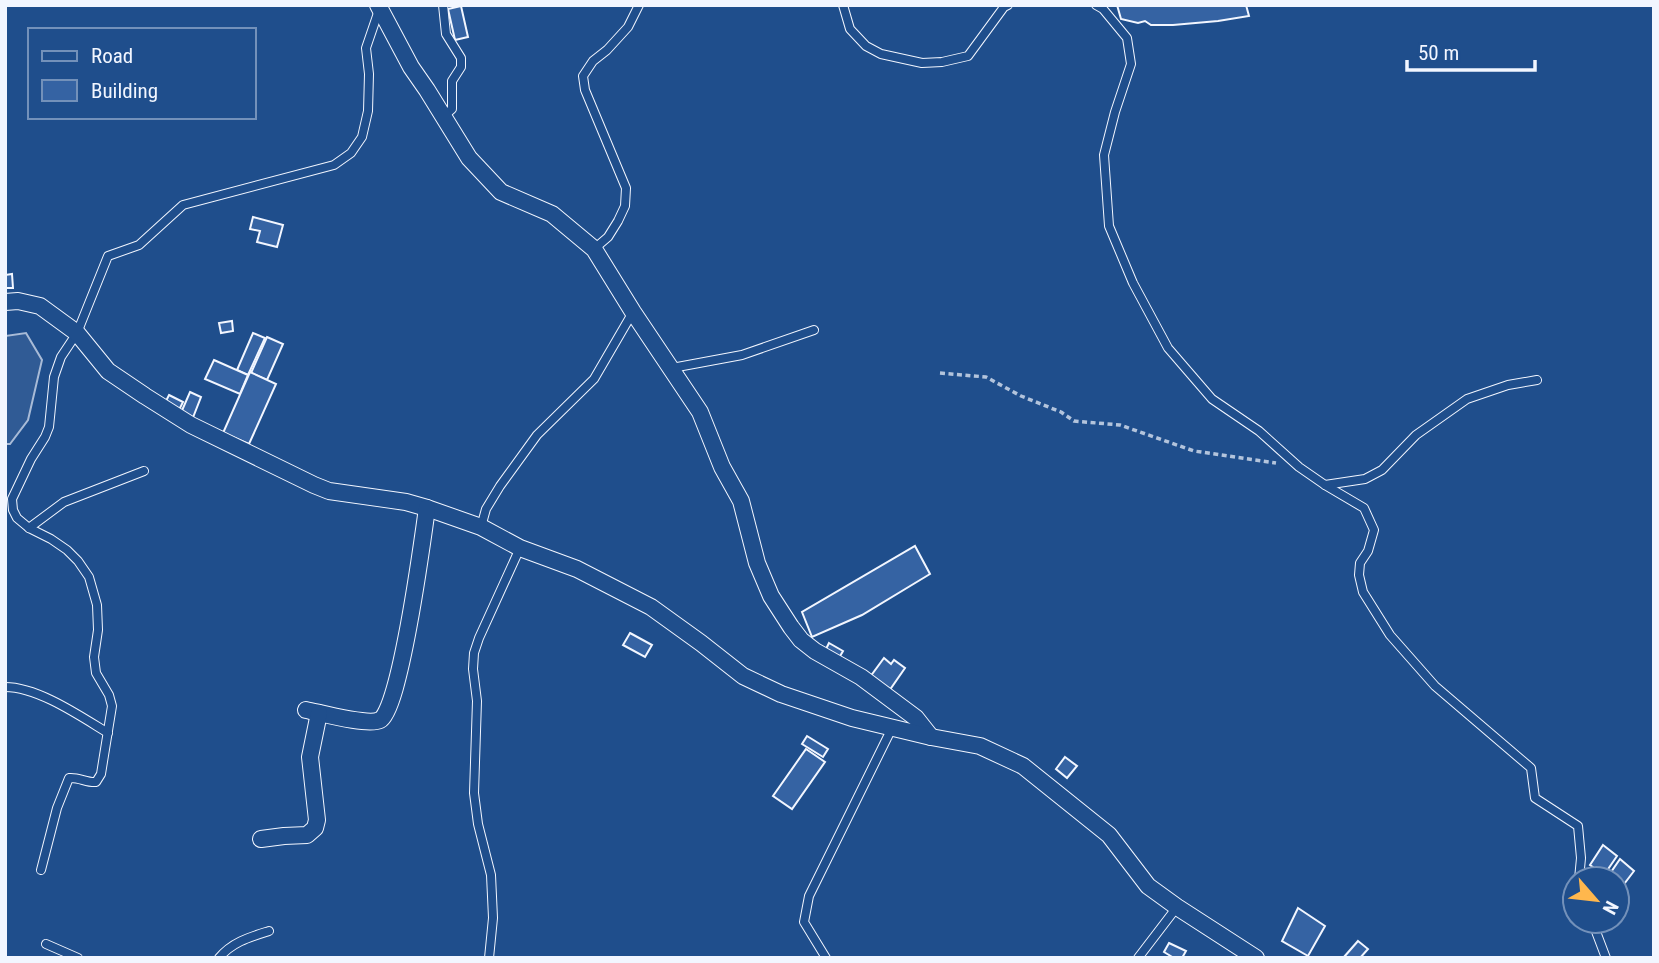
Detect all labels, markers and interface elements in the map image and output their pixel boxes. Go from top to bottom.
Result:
legend [28,28,256,119]
scale bar [1407,28,1535,72]
text: 50 m [1418,41,1459,65]
text: Road [91,44,133,68]
text: Building [91,79,158,103]
north arrow [1561,865,1631,935]
text: N [1598,897,1623,918]

